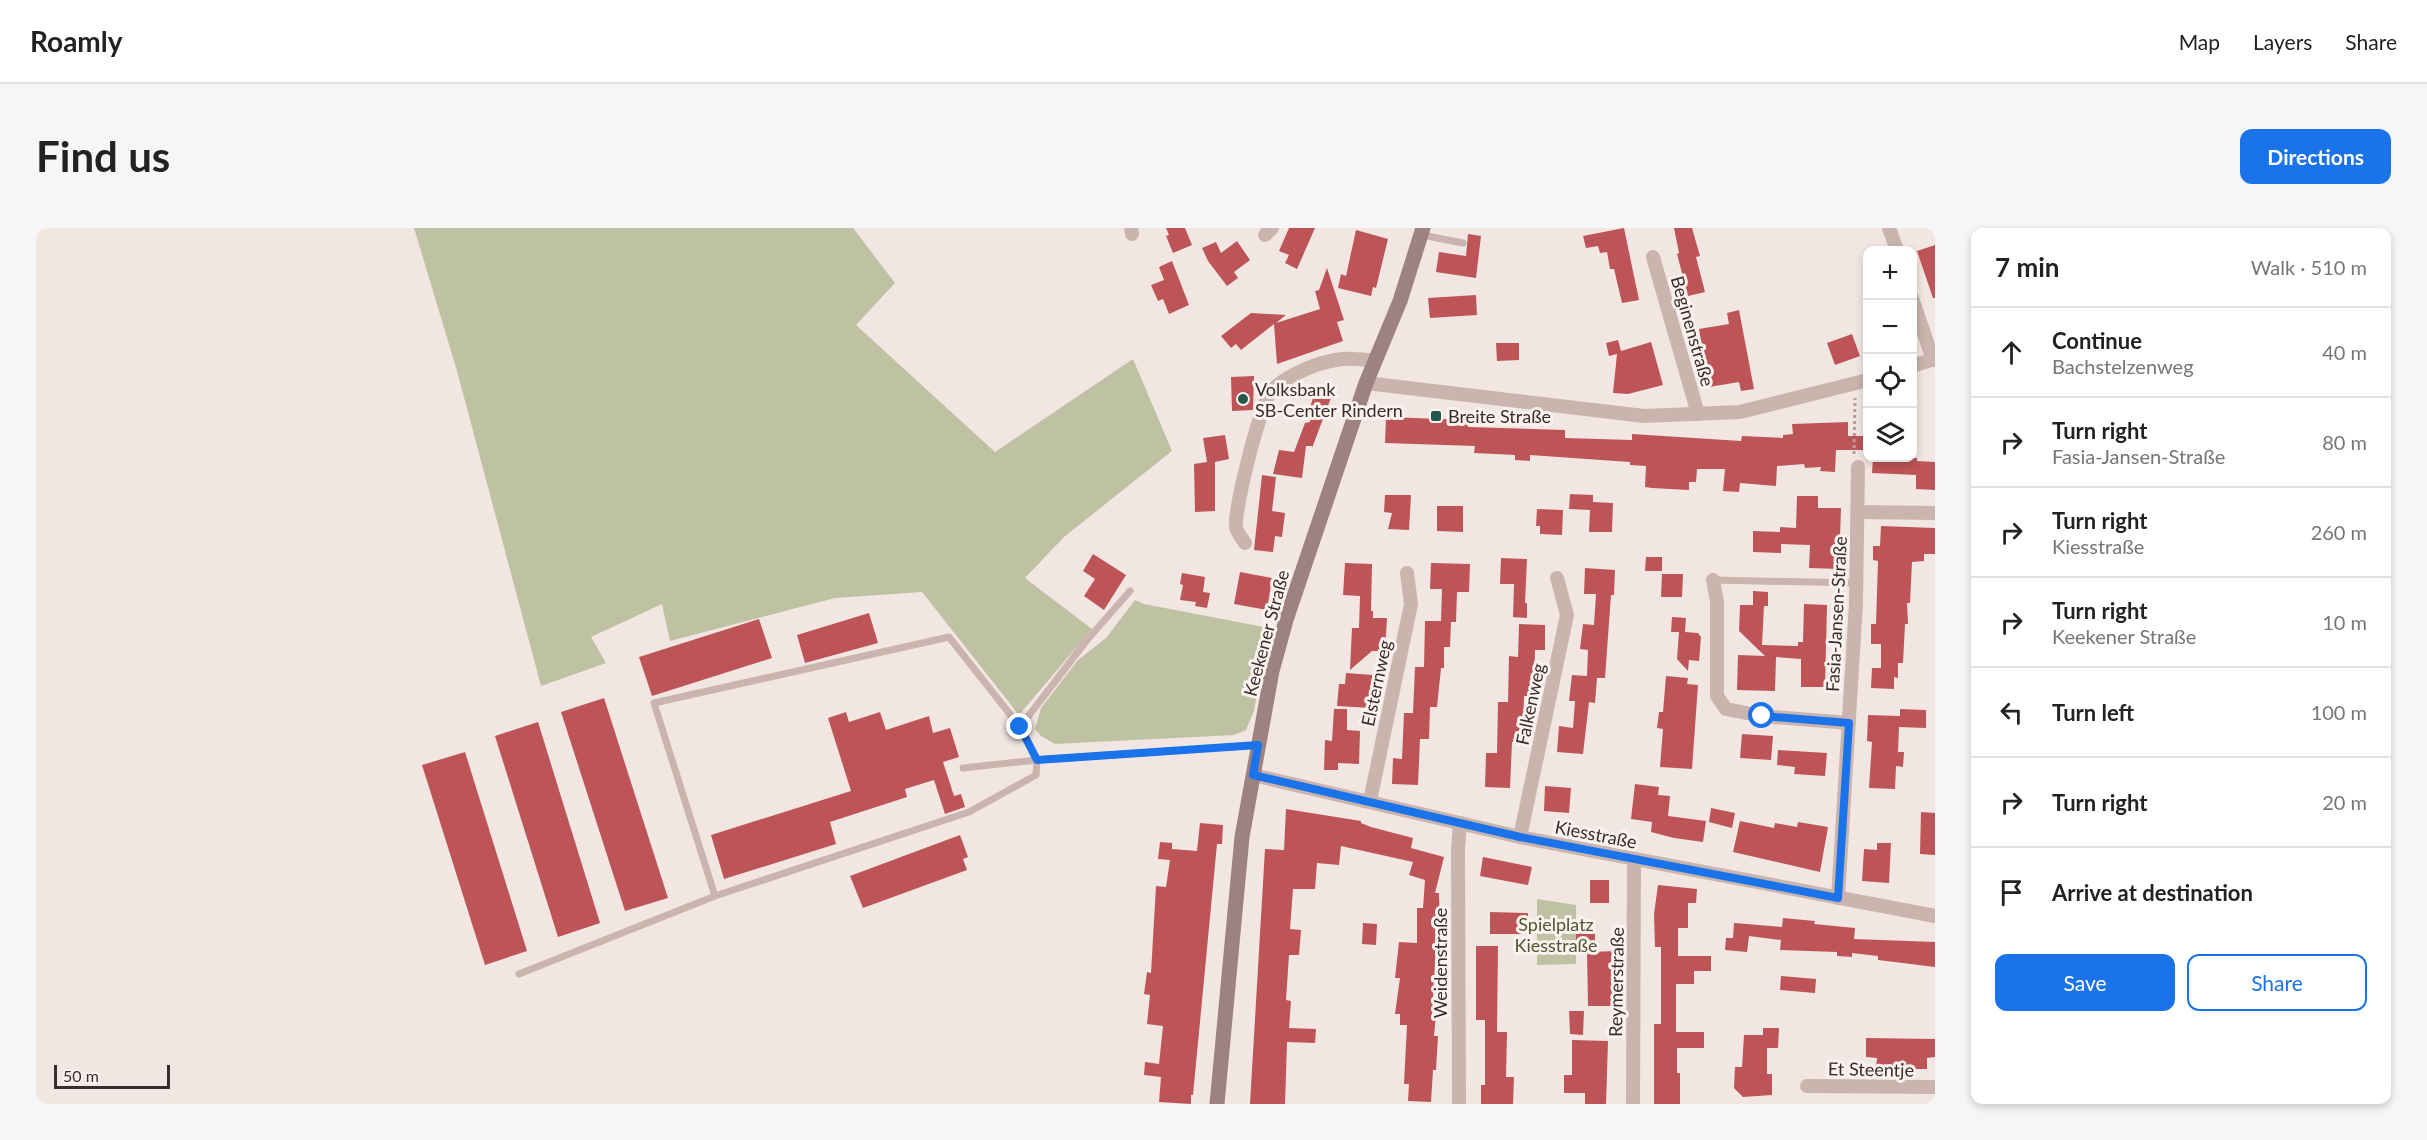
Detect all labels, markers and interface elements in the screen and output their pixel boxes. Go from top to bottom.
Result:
text: Roamly [30,24,123,58]
text: Map [2179,29,2220,54]
text: Layers [2253,29,2312,54]
text: Share [2345,29,2397,54]
button: Directions [2240,129,2391,184]
text: Find us [36,131,170,181]
map controls [1863,246,1917,462]
button: + [1863,246,1917,300]
text: 7 min [1995,251,2059,283]
text: Walk · 510 m [2251,255,2367,279]
street label: Beginenstraße [1667,273,1719,389]
button: − [1863,300,1917,354]
text: Continue [2052,327,2142,354]
icon: ahead [1995,336,2028,369]
text: 40 m [2322,340,2367,364]
button: locate [1863,354,1917,408]
text: Bachstelzenweg [2052,354,2194,378]
place label: Volksbank SB-Center Rindern [1255,378,1403,421]
marker: Volksbank SB-Center Rindern [1236,392,1250,406]
place label: Breite Straße [1448,405,1551,427]
button: layers [1863,408,1917,462]
marker: Breite Straße [1429,409,1443,423]
text: Turn right [2052,417,2147,444]
icon: right [1995,426,2028,459]
text: 80 m [2322,430,2367,454]
text: Fasia-Jansen-Straße [2052,444,2225,468]
text: Turn right [2052,507,2147,534]
icon: right [1995,516,2028,549]
text: 260 m [2311,520,2367,544]
text: Kiesstraße [2052,534,2144,558]
street label: Fasia-Jansen-Straße [1821,536,1851,692]
street label: Keekener Straße [1239,567,1293,699]
text: Turn right [2052,597,2147,624]
icon: right [1995,606,2028,639]
text: 10 m [2322,610,2367,634]
text: Keekener Straße [2052,624,2196,648]
street label: Elsternweg [1356,638,1396,728]
street label: Falkenweg [1511,661,1549,747]
icon: left [1995,696,2028,729]
text: Turn left [2052,699,2134,726]
text: 100 m [2311,700,2367,724]
route start [1748,702,1774,728]
route end [1006,713,1032,739]
icon: right [1995,786,2028,819]
text: Turn right [2052,789,2147,816]
text: 20 m [2322,790,2367,814]
street label: Kiesstraße [1553,815,1639,853]
icon: arrive [1995,876,2028,909]
text: Arrive at destination [2052,879,2253,906]
street label: Weidenstraße [1429,908,1451,1018]
park label: Spielplatz Kiesstraße [1514,913,1598,956]
street label: Reymerstraße [1604,927,1628,1037]
button: Save [1995,954,2175,1011]
button: Share [2187,954,2367,1011]
street label: Et Steentje [1828,1057,1914,1081]
scale bar [54,1062,170,1090]
text: 50 m [63,1066,99,1085]

